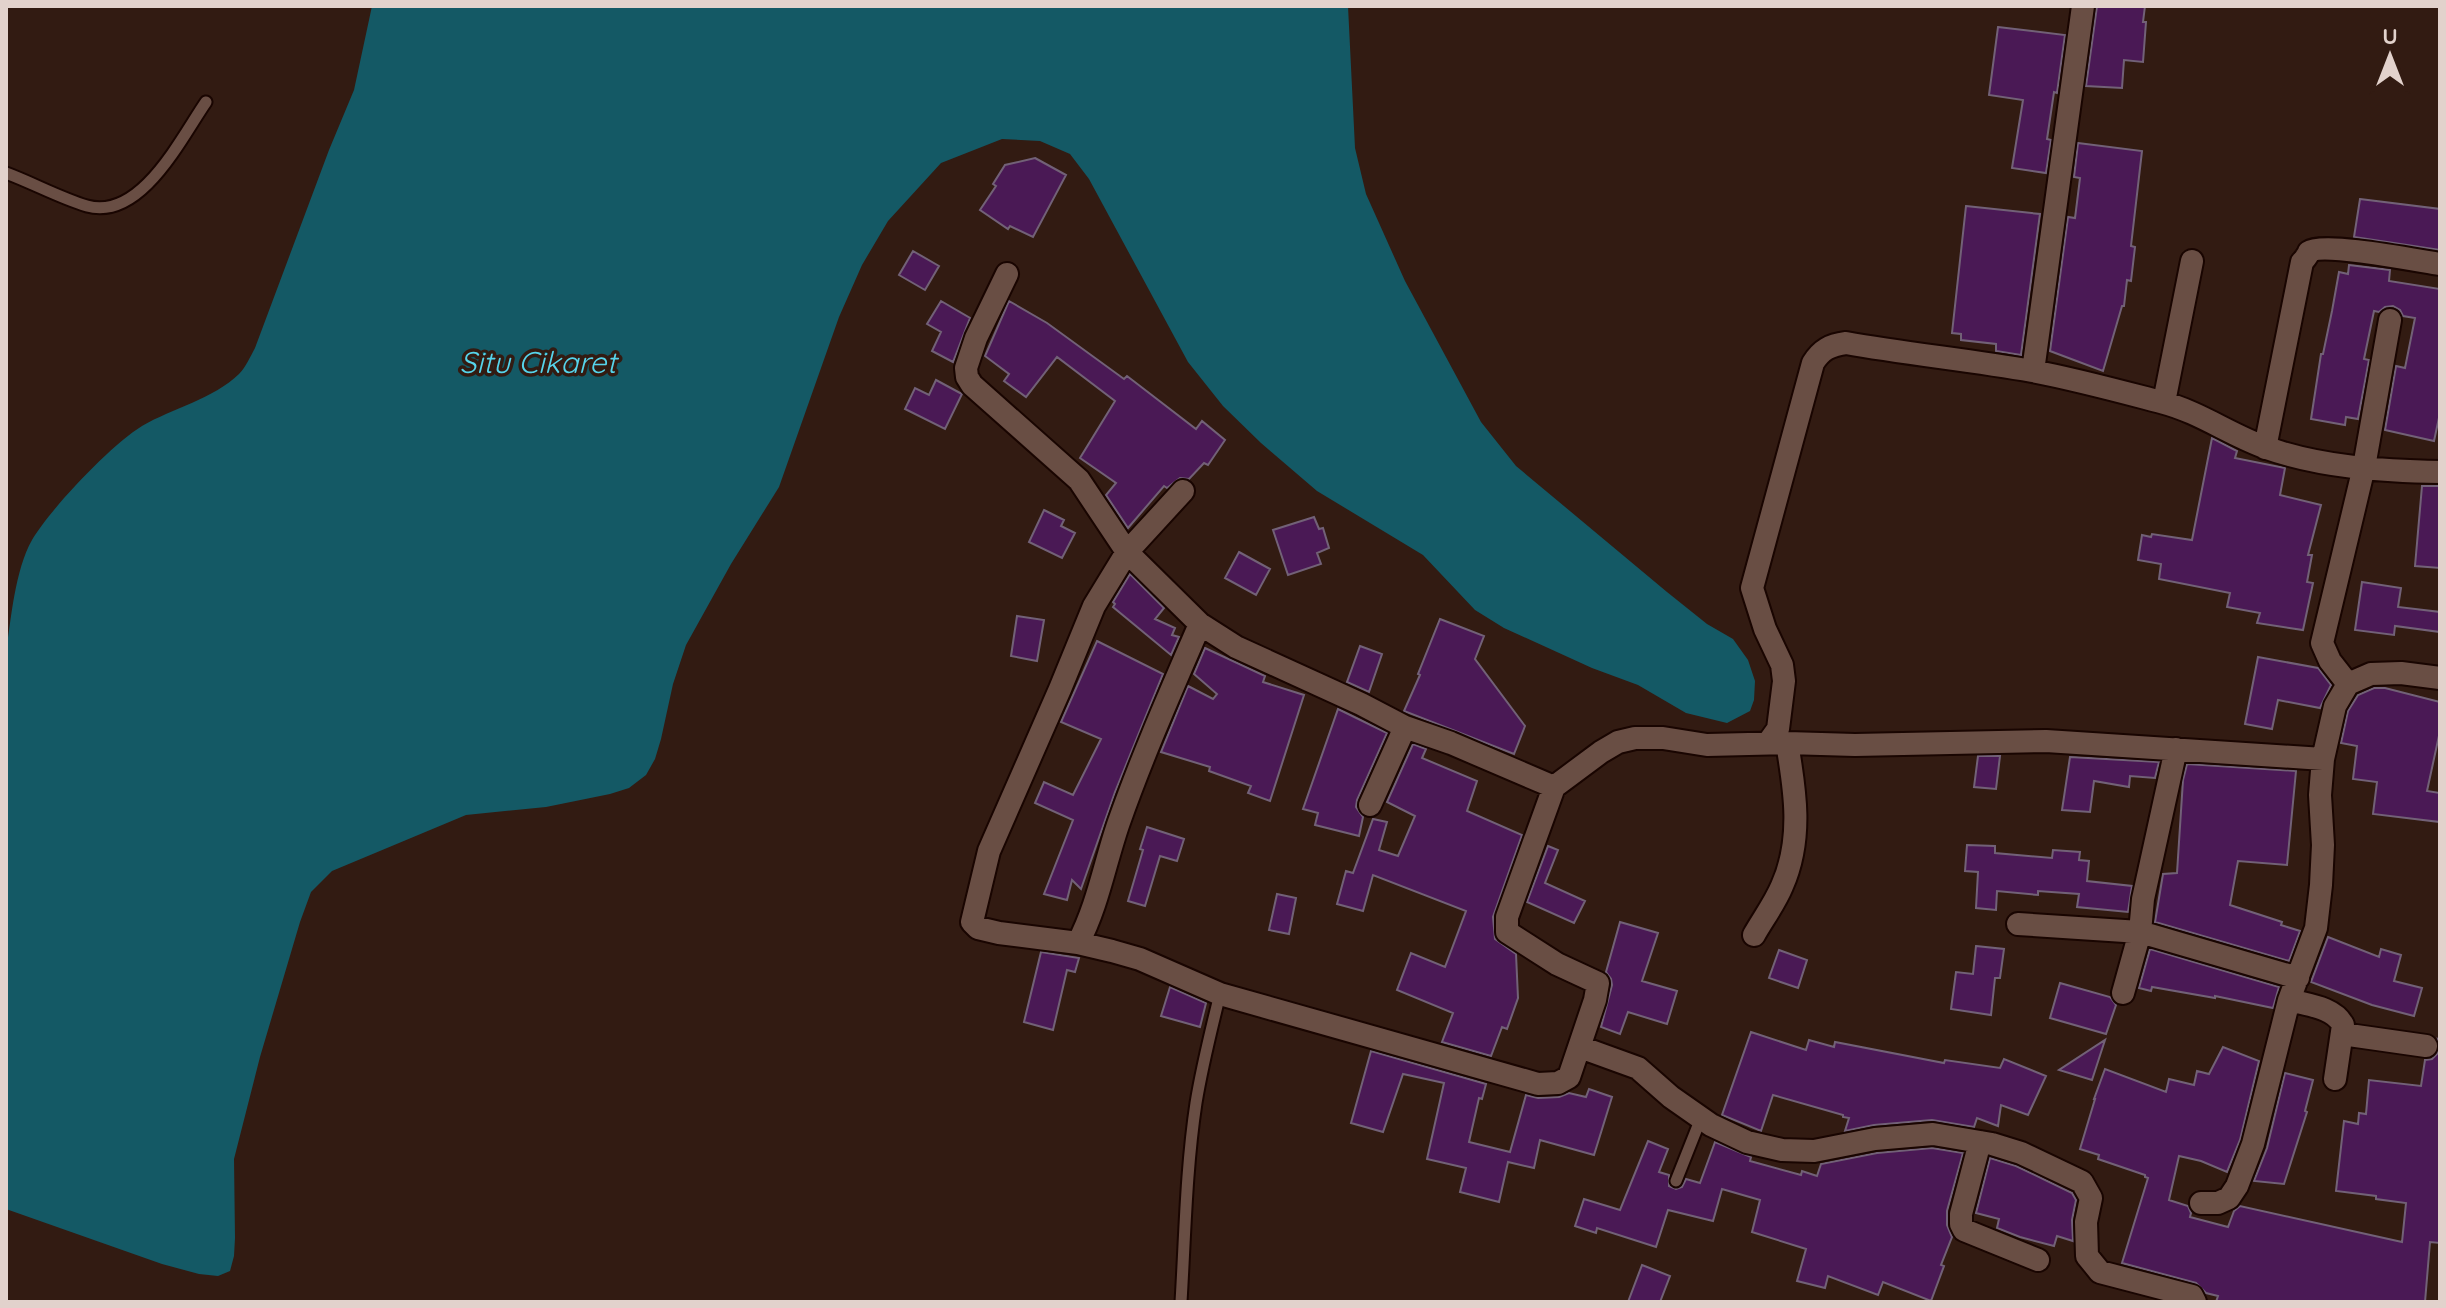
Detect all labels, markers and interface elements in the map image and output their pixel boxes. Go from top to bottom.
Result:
north arrow [2350,16,2430,96]
text: U [2382,22,2398,50]
water label: Situ Cikaret [460,343,619,381]

